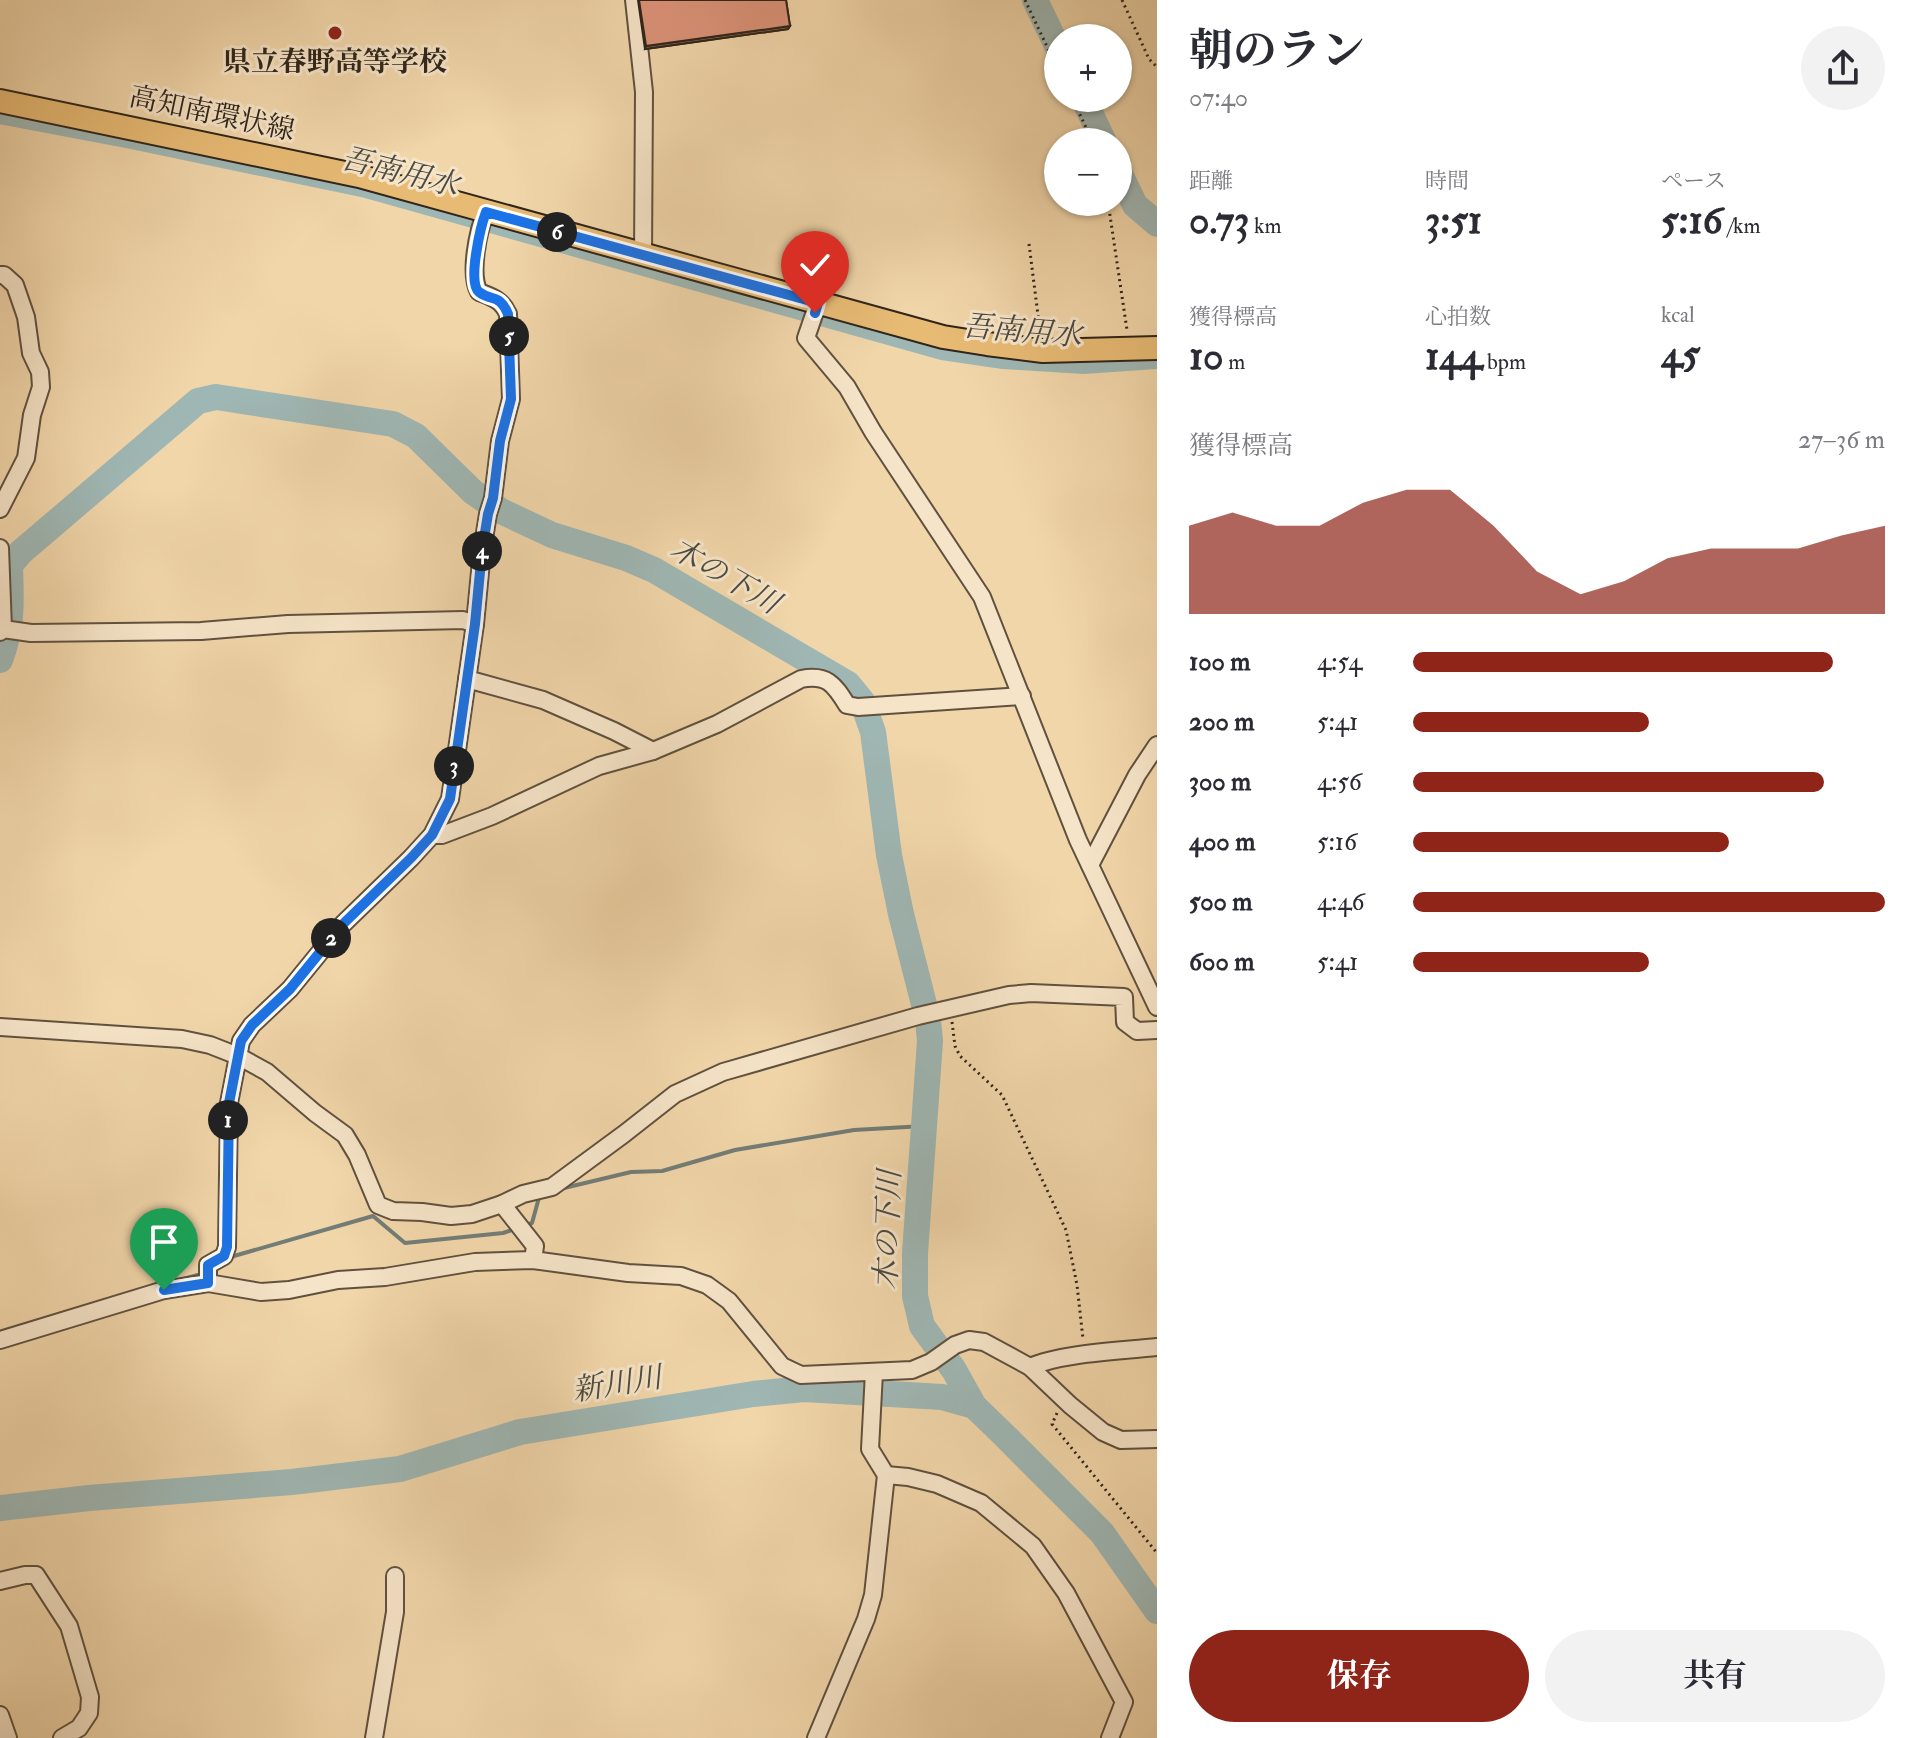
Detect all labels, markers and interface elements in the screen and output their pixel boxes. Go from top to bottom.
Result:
marker: 県立春野高等学校 [326,24,344,42]
map controls [1044,24,1132,216]
button: + [1044,24,1132,112]
text: 朝のラン [1189,24,1365,79]
button: share [1801,26,1885,110]
place label: 県立春野高等学校 [223,45,447,80]
street label: 高知南環状線 [126,79,298,149]
text: 07:40 [1189,82,1248,114]
button: − [1044,128,1132,216]
water label: 吾南用水 [337,140,466,205]
text: 距離 [1189,167,1233,195]
text: 時間 [1425,167,1469,195]
text: ペース [1661,167,1726,195]
text: 0.73 [1189,195,1249,246]
text: 3:51 [1425,195,1482,246]
text: 5:16 [1661,195,1723,246]
pin: 6 [537,212,577,252]
text: km [1249,212,1282,240]
text: /km [1723,212,1761,240]
text: 6 [551,218,563,246]
pin [781,231,849,313]
icon: check [793,243,837,287]
text: kcal [1661,301,1695,329]
text: 獲得標高 [1189,303,1277,331]
text: 心拍数 [1425,303,1491,331]
water label: 吾南用水 [961,307,1086,355]
pin: 5 [489,316,529,356]
text: 5 [504,322,514,350]
text: 45 [1661,329,1700,380]
text: 10 [1189,331,1224,382]
text: 144 [1425,331,1482,382]
text: m [1224,348,1245,376]
text: bpm [1482,348,1526,376]
text: 27–36 m [1798,424,1885,456]
text: 獲得標高 [1189,430,1293,462]
water label: 木の下川 [664,530,789,624]
pin: 4 [462,531,502,571]
text: 4 [476,537,488,565]
text: 100 m [1189,646,1250,678]
text: 4:54 [1317,646,1362,678]
text: 200 m [1189,706,1254,738]
text: 5:41 [1317,706,1358,738]
pin: 3 [434,746,474,786]
text: 3 [450,752,458,780]
text: 300 m [1189,766,1251,798]
text: 4:56 [1317,766,1362,798]
text: 400 m [1189,826,1255,858]
text: 5:16 [1317,826,1357,858]
text: 500 m [1189,886,1253,918]
text: 4:46 [1317,886,1365,918]
pin: 2 [311,918,351,958]
text: 2 [325,924,337,952]
text: 600 m [1189,946,1254,978]
text: 5:41 [1317,946,1358,978]
pin: 1 [208,1100,248,1140]
text: 1 [224,1106,232,1134]
water label: 木の下川 [867,1166,909,1291]
pin [130,1208,198,1290]
icon: arrive [142,1220,186,1264]
water label: 新川川 [570,1358,667,1409]
button: 保存 [1189,1630,1529,1722]
button: 共有 [1545,1630,1885,1722]

